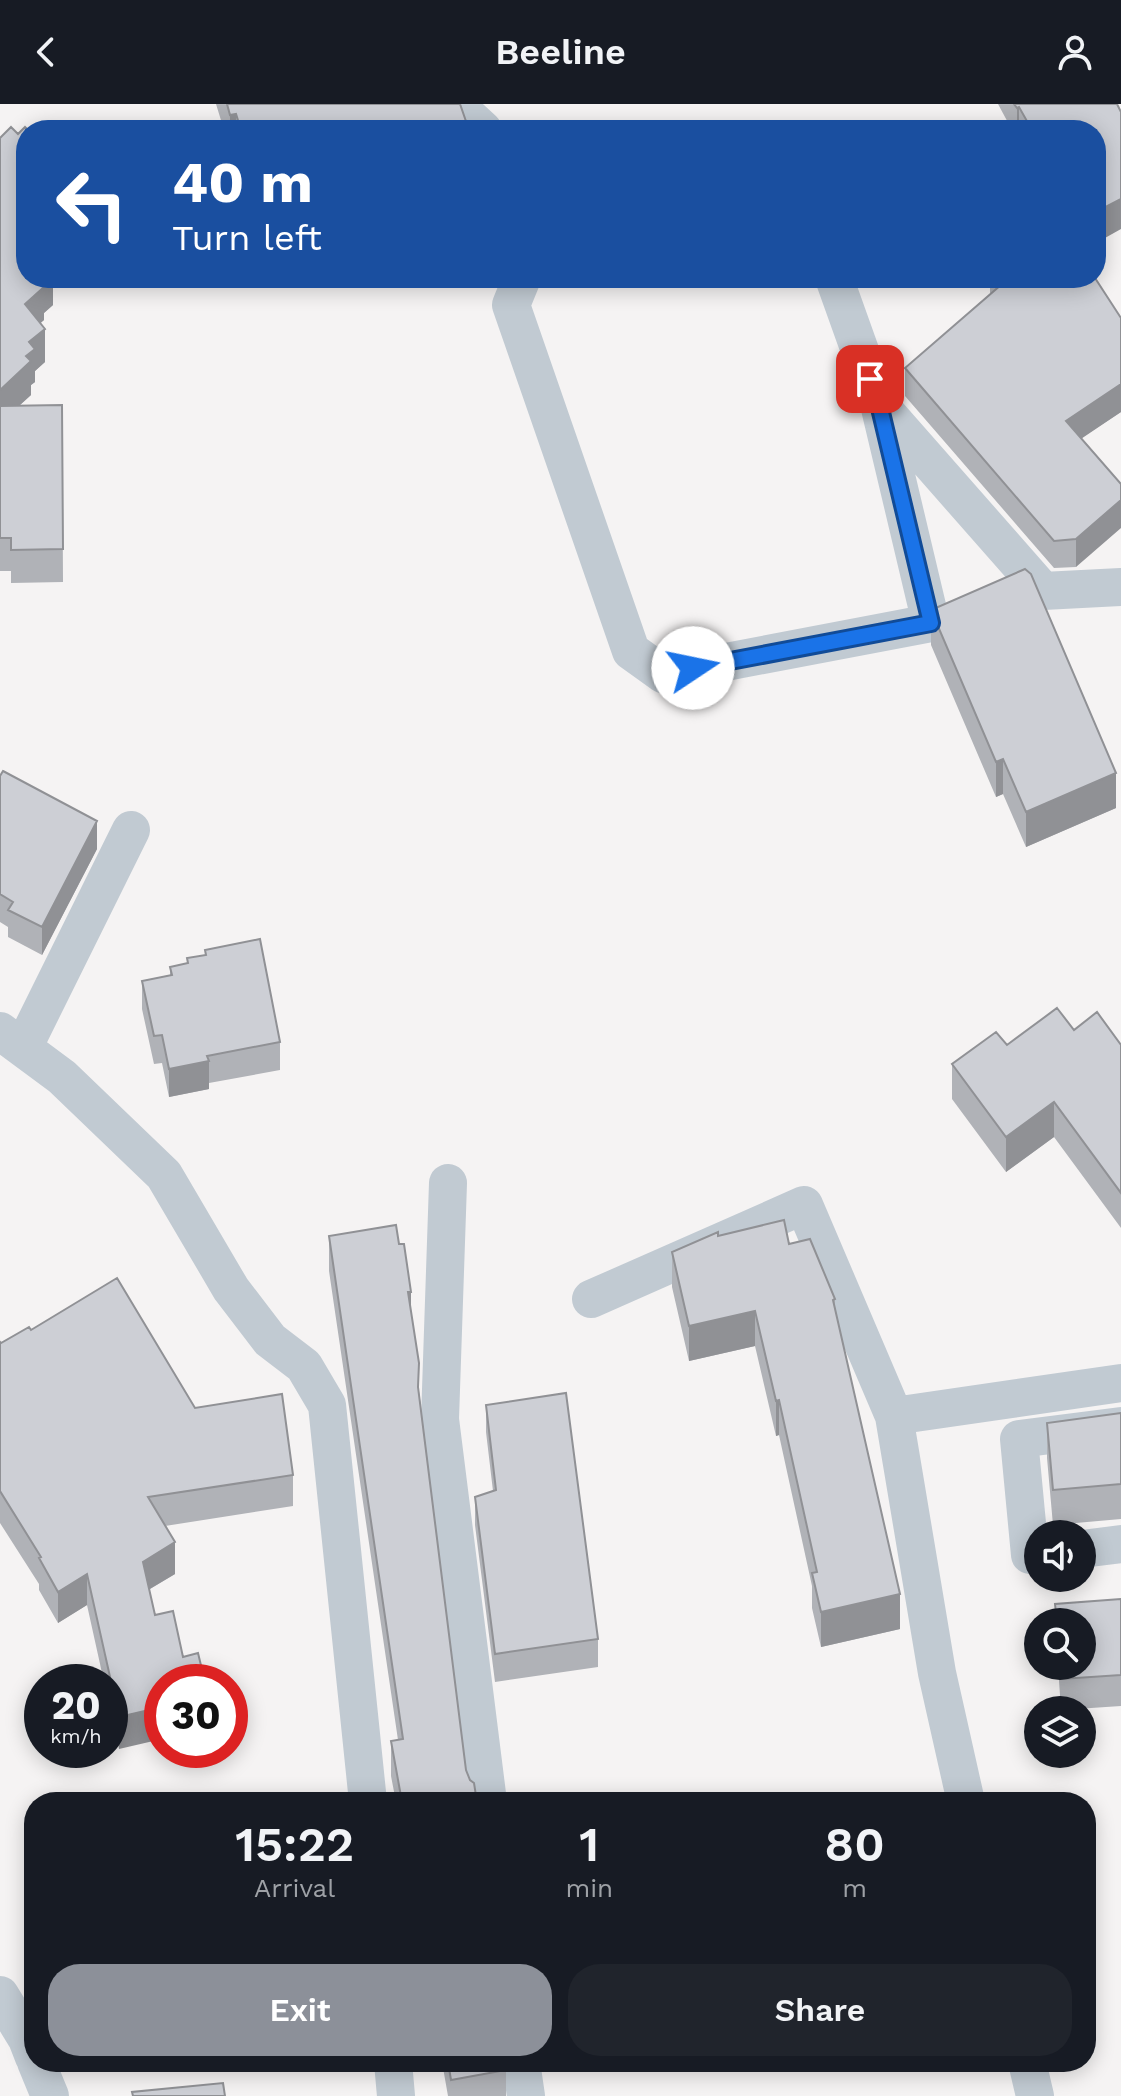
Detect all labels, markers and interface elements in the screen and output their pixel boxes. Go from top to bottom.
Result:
icon: back [24,30,68,74]
icon: person [1053,30,1097,74]
text: Beeline [495,31,626,73]
text: 40 m [172,150,313,216]
icon: left [40,152,144,256]
text: Turn left [172,217,322,259]
pin [836,345,904,413]
icon: arrive [848,357,892,401]
position arrow [651,626,735,710]
map controls [1024,1520,1096,1768]
button: sound [1024,1520,1096,1592]
button: search [1024,1608,1096,1680]
speed limit sign: 30 [144,1664,248,1768]
text: 20 [51,1682,101,1729]
button: layers [1024,1696,1096,1768]
text: km/h [50,1724,102,1748]
text: 15:22 [235,1816,354,1873]
text: 1 [579,1816,599,1873]
text: 80 [824,1816,885,1873]
text: Arrival [254,1873,335,1903]
text: min [565,1873,613,1903]
text: m [842,1873,867,1903]
button: Exit [48,1964,552,2056]
button: Share [568,1964,1072,2056]

